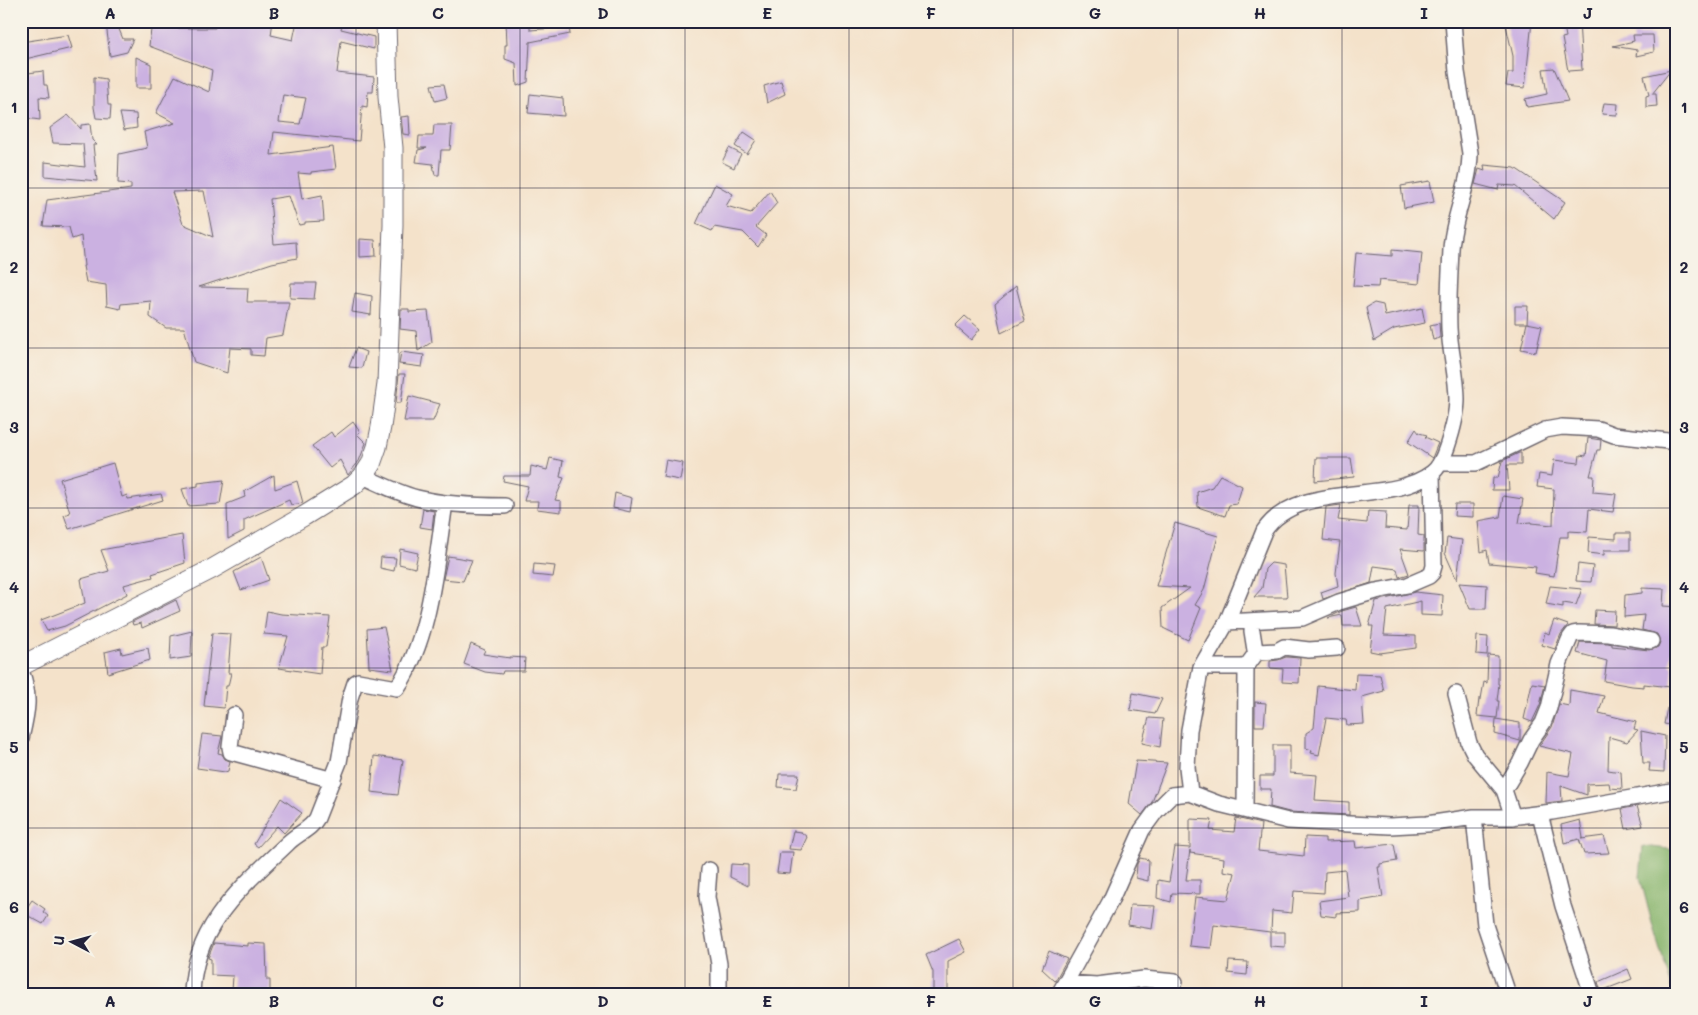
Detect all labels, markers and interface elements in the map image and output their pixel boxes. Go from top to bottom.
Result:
text: A [104,2,116,23]
text: B [269,2,279,23]
text: C [432,2,444,23]
text: D [597,2,609,23]
text: E [762,2,772,23]
text: F [926,2,936,23]
text: G [1089,2,1101,23]
text: H [1254,2,1266,23]
text: I [1420,2,1428,23]
text: J [1583,2,1593,23]
text: 1 [10,96,18,117]
text: 1 [1680,96,1688,117]
text: 2 [10,256,19,277]
text: 2 [1680,256,1689,277]
text: 3 [9,416,19,437]
text: 3 [1679,416,1689,437]
text: 4 [9,576,19,597]
text: 4 [1679,576,1689,597]
text: 5 [9,736,19,757]
text: 5 [1679,736,1689,757]
text: 6 [9,896,19,917]
text: 6 [1679,896,1689,917]
north arrow [48,918,98,968]
text: U [49,935,69,946]
text: A [104,990,116,1011]
text: B [269,990,279,1011]
text: C [432,990,444,1011]
text: D [597,990,609,1011]
text: E [762,990,772,1011]
text: F [926,990,936,1011]
text: G [1089,990,1101,1011]
text: H [1254,990,1266,1011]
text: I [1420,990,1428,1011]
text: J [1583,990,1593,1011]

